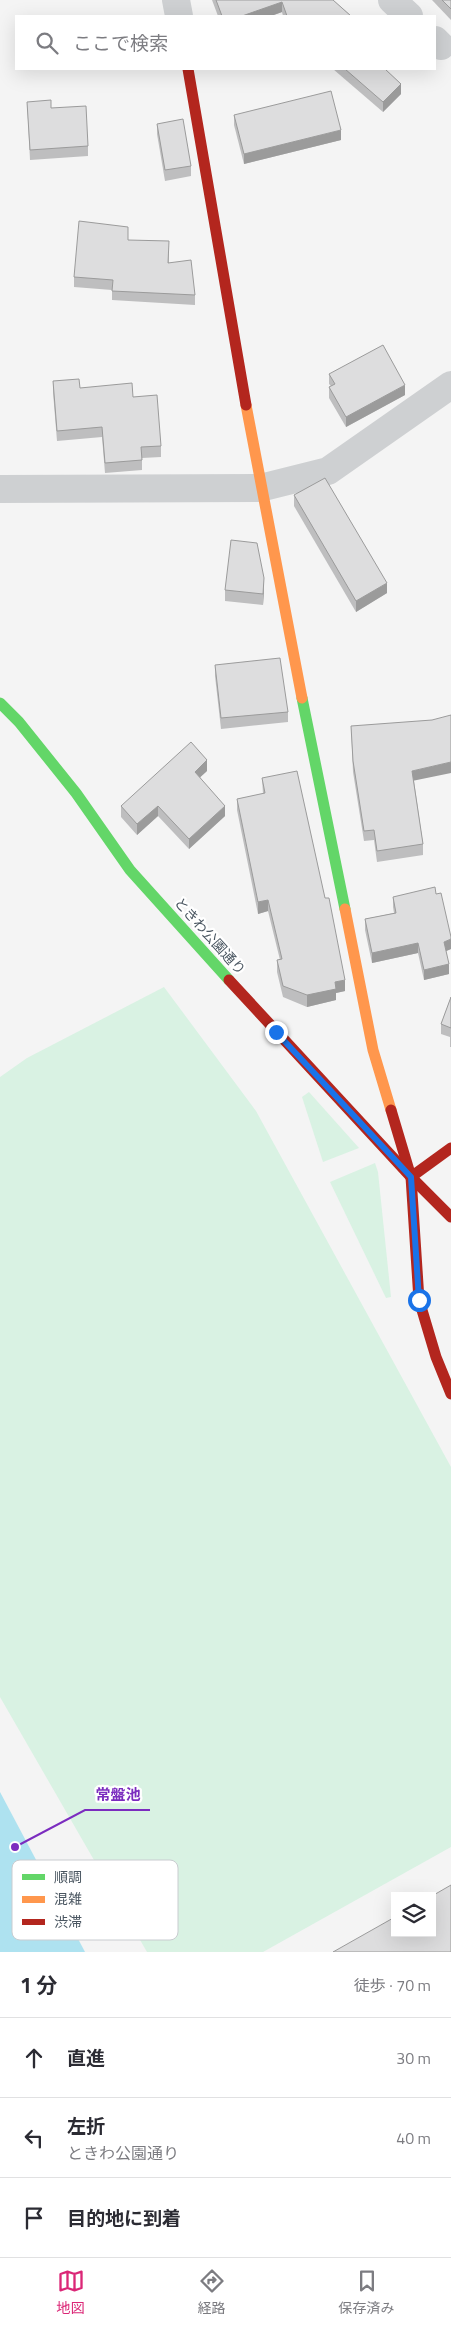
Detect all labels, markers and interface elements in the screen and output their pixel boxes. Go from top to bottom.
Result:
search box [15,15,436,70]
text: ここで検索 [73,28,168,57]
icon: search [33,29,61,57]
street label: ときわ公園通り [170,892,251,979]
route end [265,1021,288,1044]
route start [408,1289,431,1312]
callout: 常盤池 [85,1780,150,1810]
text: 常盤池 [95,1783,141,1806]
legend [12,1860,178,1940]
text: 順調 [54,1866,82,1887]
text: 混雑 [54,1888,82,1909]
map controls [391,1892,436,1937]
button: layers [391,1892,436,1937]
text: 渋滞 [54,1911,82,1932]
text: 1 分 [20,1969,57,2001]
text: 徒歩 · 70 m [354,1973,431,1997]
text: 直進 [67,2043,105,2072]
icon: ahead [20,2044,48,2072]
text: 30 m [396,2046,431,2070]
text: 左折 [67,2111,105,2140]
icon: left [20,2124,48,2152]
text: 40 m [396,2126,431,2150]
text: ときわ公園通り [67,2141,179,2165]
text: 目的地に到着 [67,2203,181,2232]
icon: arrive [20,2204,48,2232]
tab: 地図 [57,2267,85,2318]
tab: 経路 [198,2267,226,2318]
tab: 保存済み [339,2267,395,2318]

